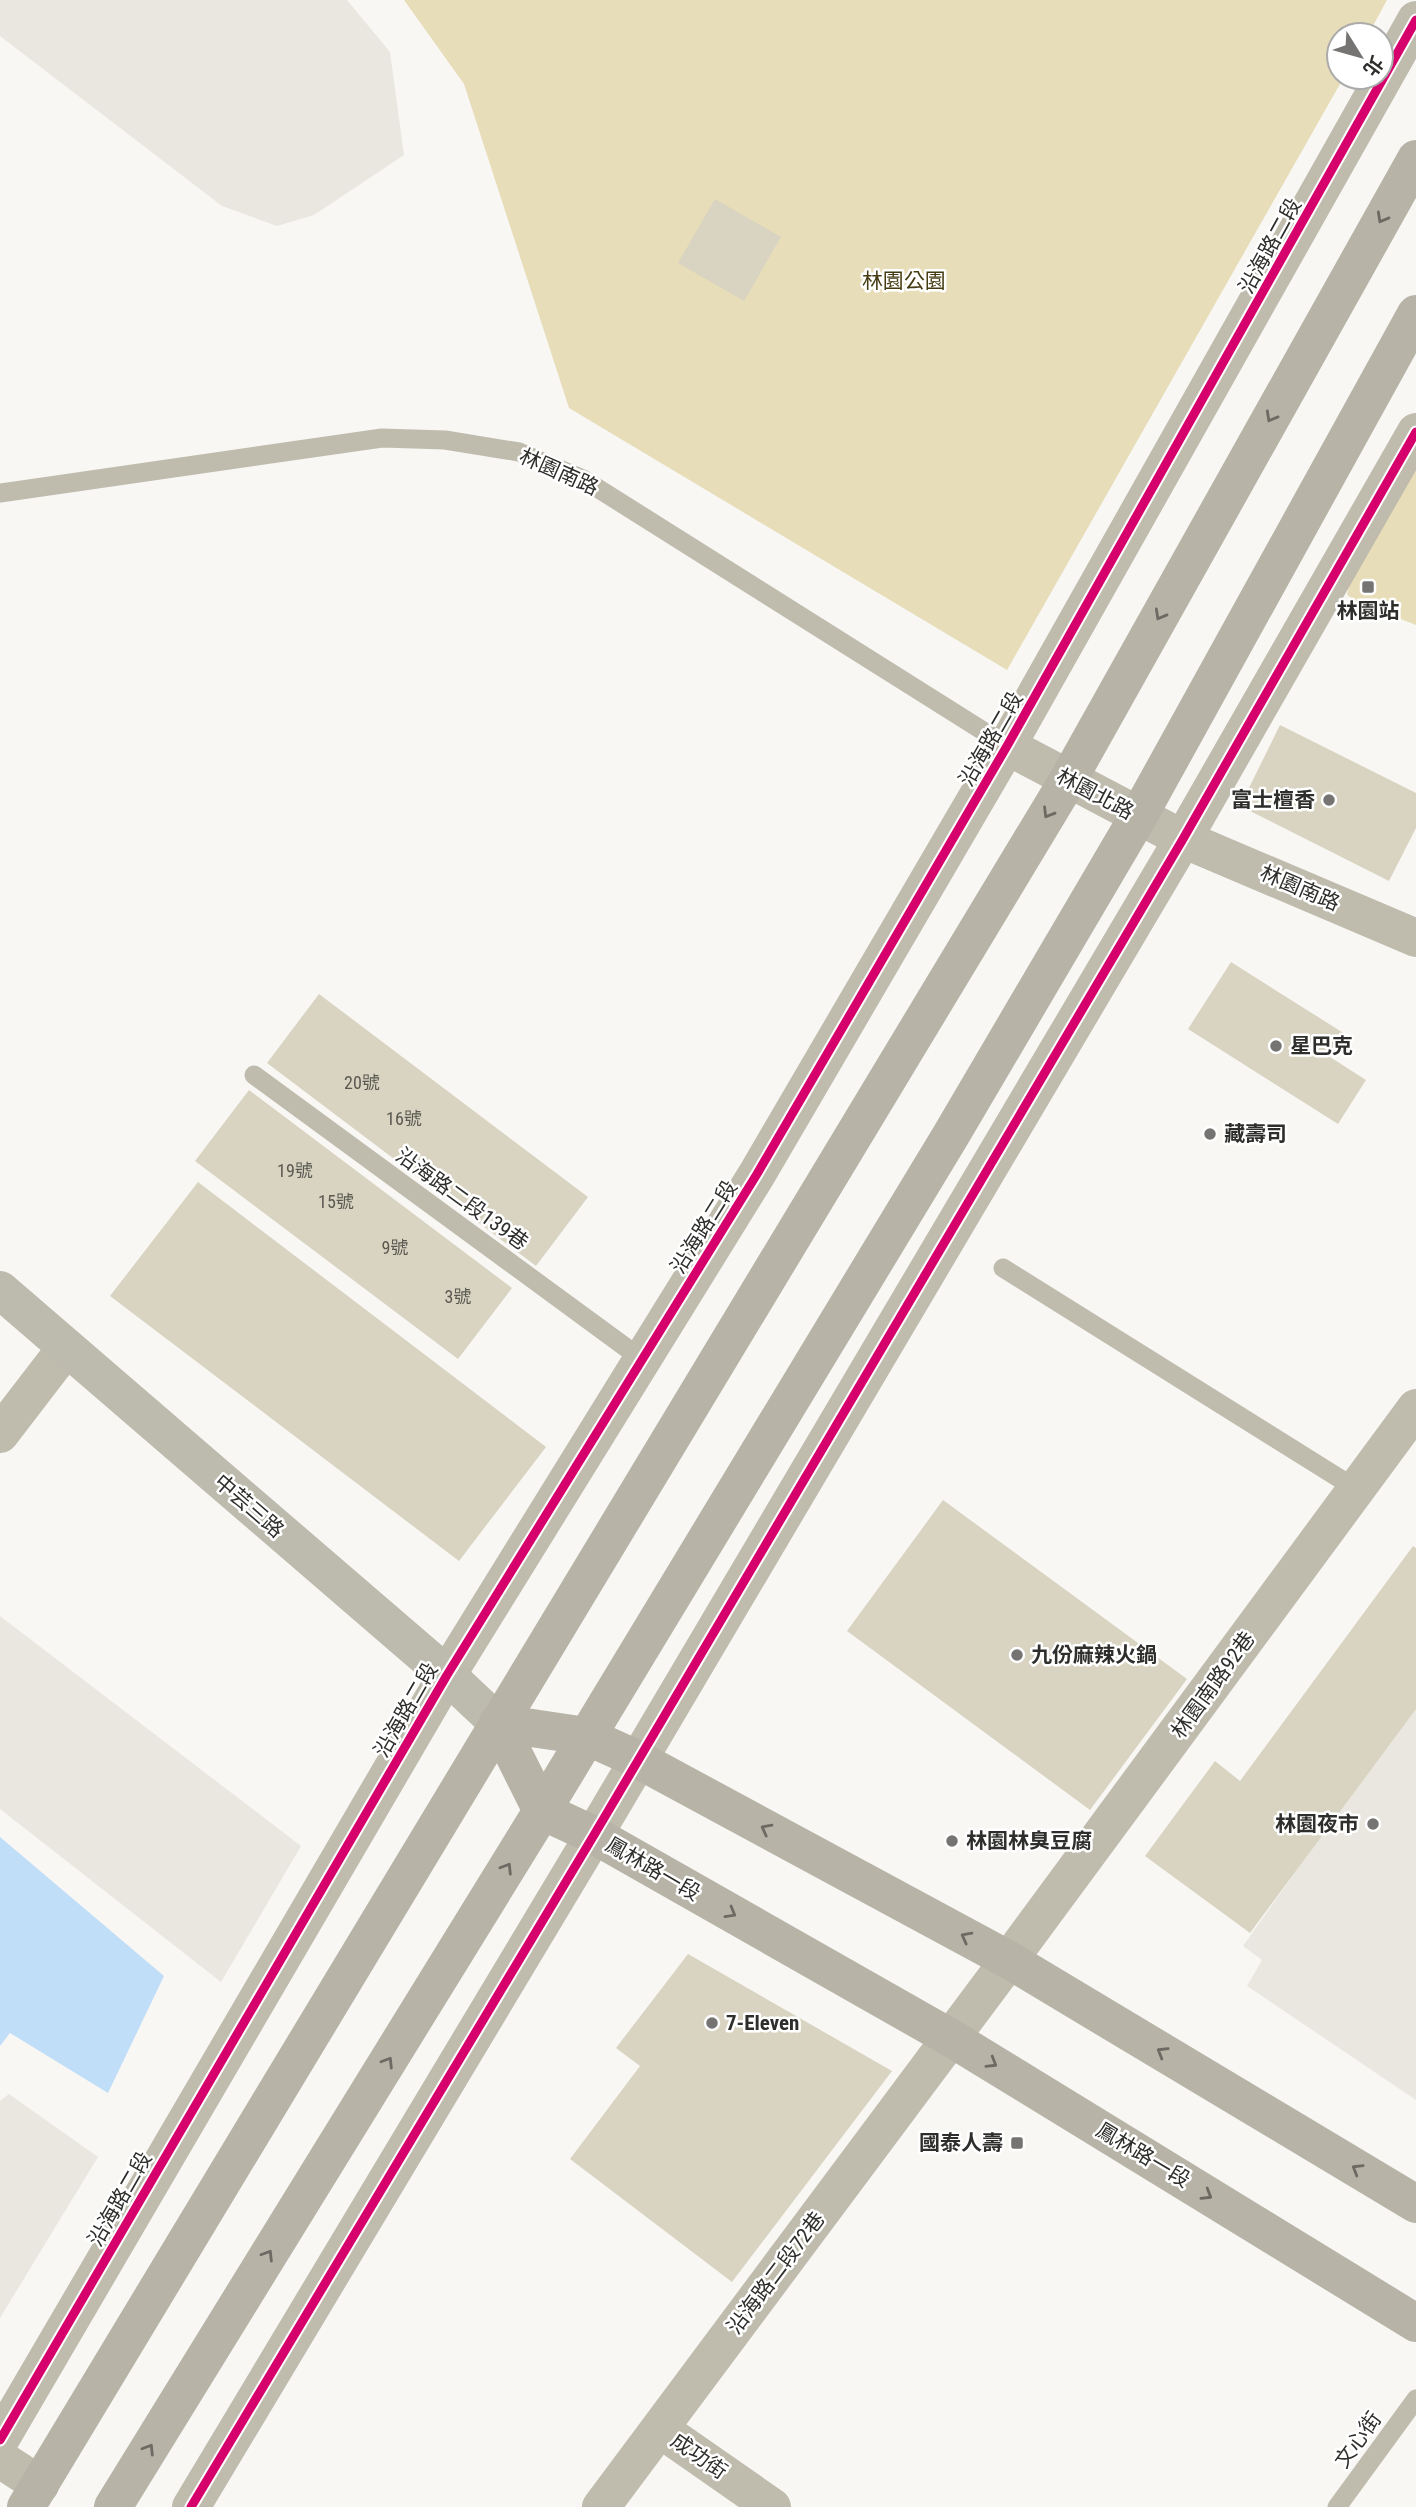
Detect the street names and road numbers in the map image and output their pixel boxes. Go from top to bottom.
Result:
street label: 沿海路二段 [1234,194,1306,298]
street label: 林園南路 [516,444,602,500]
street label: 沿海路二段 [954,688,1028,790]
street label: 林園北路 [1052,764,1138,824]
street label: 林園南路 [1257,861,1343,915]
street label: 沿海路二段139巷 [391,1143,533,1255]
street label: 沿海路二段 [666,1176,742,1278]
street label: 中芸三路 [209,1469,289,1543]
street label: 林園南路92巷 [1166,1627,1260,1743]
street label: 沿海路二段 [369,1659,443,1761]
street label: 鳳林路一段 [602,1832,704,1906]
street label: 鳳林路一段 [1092,2118,1194,2192]
street label: 沿海路二段 [83,2148,157,2250]
street label: 沿海路二段72巷 [722,2207,830,2339]
street label: 文心街 [1330,2407,1386,2473]
street label: 成功街 [666,2428,732,2484]

